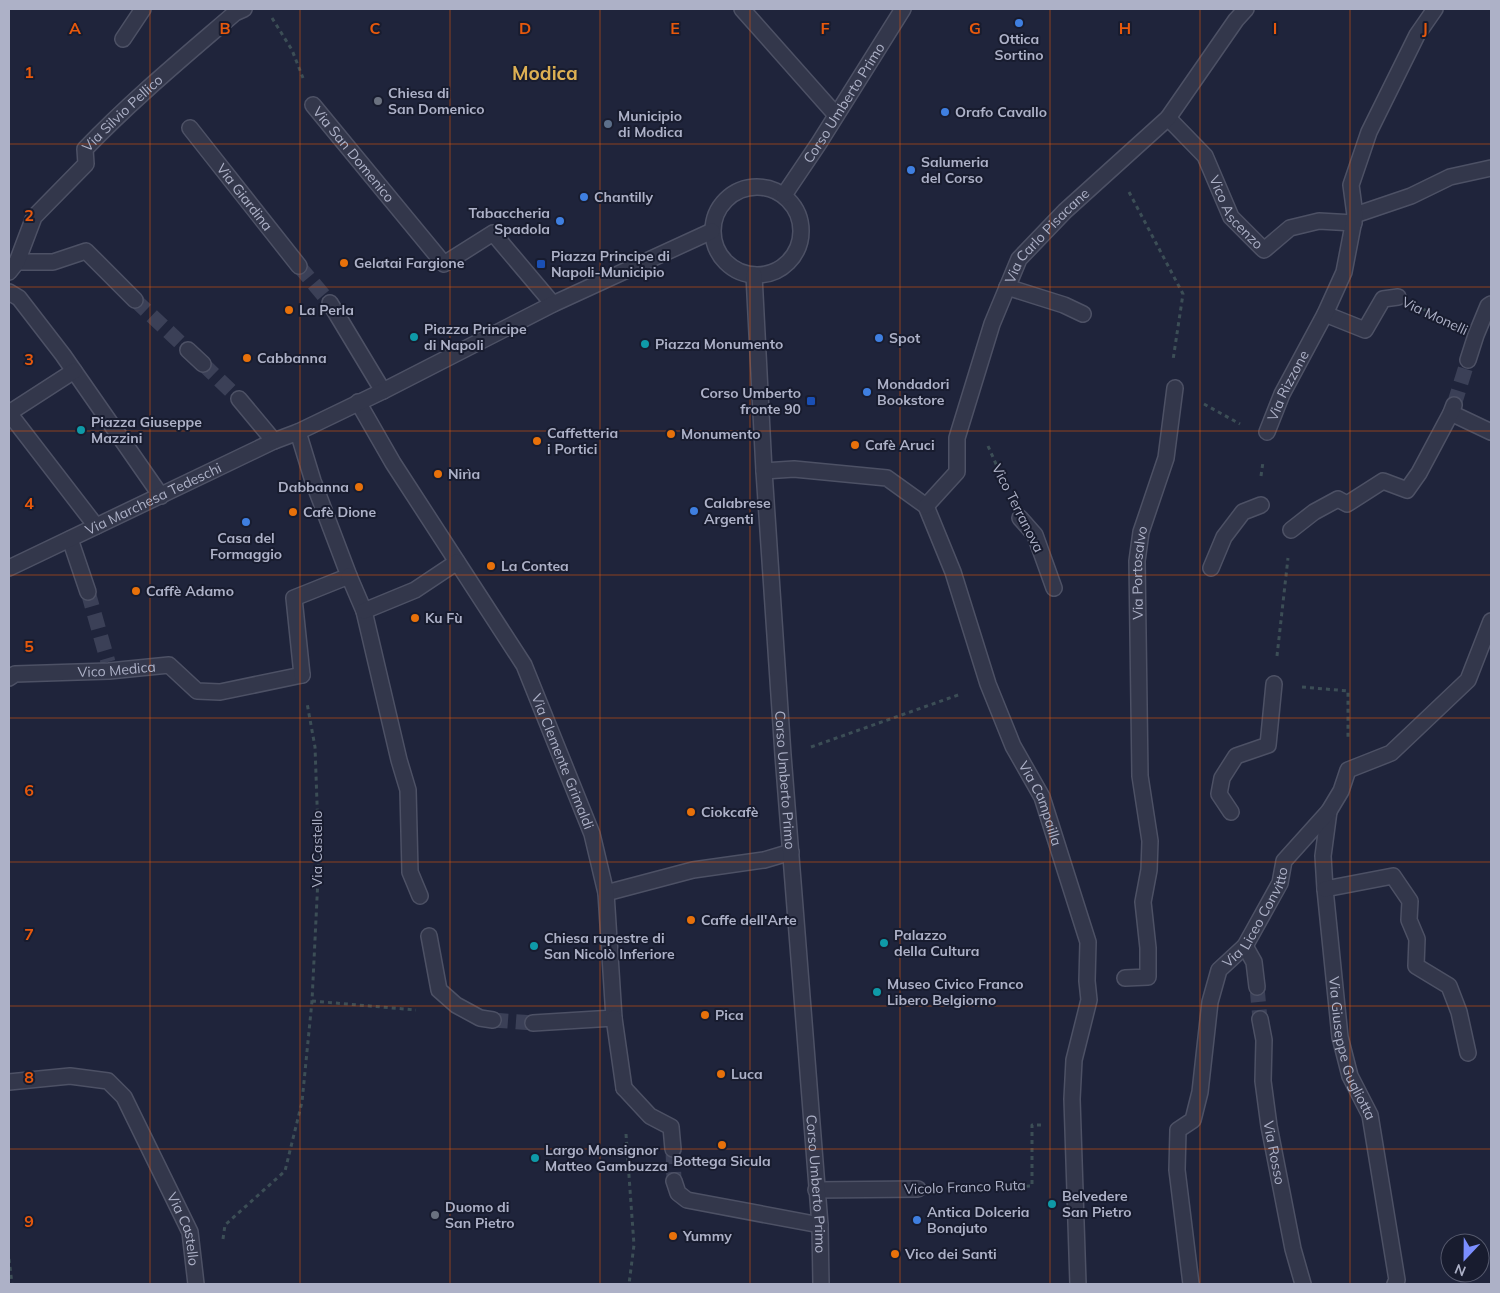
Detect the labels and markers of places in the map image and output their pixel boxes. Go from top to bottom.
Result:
marker: Ottica Sortino [1013,17,1025,29]
place label: Ottica Sortino [995,30,1043,64]
place label: Chiesa di San Domenico [388,84,485,118]
marker: Chiesa di San Domenico [372,95,384,107]
place label: Orafo Cavallo [955,103,1047,121]
marker: Orafo Cavallo [939,106,951,118]
place label: Municipio di Modica [618,107,683,141]
marker: Municipio di Modica [602,118,614,130]
place label: Salumeria del Corso [921,153,989,187]
marker: Salumeria del Corso [905,164,917,176]
place label: Chantilly [594,188,653,206]
marker: Chantilly [578,191,590,203]
place label: Tabaccheria Spadola [468,204,550,238]
marker: Tabaccheria Spadola [554,215,566,227]
place label: Piazza Principe di Napoli-Municipio [551,247,670,281]
place label: Gelatai Fargione [354,254,465,272]
marker: Gelatai Fargione [338,257,350,269]
marker: Piazza Principe di Napoli-Municipio [535,258,547,270]
place label: La Perla [299,301,354,319]
marker: La Perla [283,304,295,316]
place label: Piazza Principe di Napoli [424,320,527,354]
place label: Spot [889,329,921,347]
marker: Piazza Principe di Napoli [408,331,420,343]
marker: Spot [873,332,885,344]
place label: Piazza Monumento [655,335,783,353]
marker: Piazza Monumento [639,338,651,350]
place label: Cabbanna [257,349,327,367]
marker: Cabbanna [241,352,253,364]
place label: Mondadori Bookstore [877,375,949,409]
place label: Corso Umberto fronte 90 [700,384,801,418]
marker: Mondadori Bookstore [861,386,873,398]
marker: Corso Umberto fronte 90 [805,395,817,407]
place label: Piazza Giuseppe Mazzini [91,413,202,447]
marker: Piazza Giuseppe Mazzini [75,424,87,436]
place label: Caffetteria i Portici [547,424,618,458]
place label: Monumento [681,425,760,443]
marker: Monumento [665,428,677,440]
marker: Caffetteria i Portici [531,435,543,447]
place label: Cafè Aruci [865,436,935,454]
marker: Cafè Aruci [849,439,861,451]
place label: Nirìa [448,465,480,483]
marker: Nirìa [432,468,444,480]
place label: Dabbanna [278,478,349,496]
marker: Dabbanna [353,481,365,493]
place label: Calabrese Argenti [704,494,771,528]
place label: Cafè Dione [303,503,377,521]
marker: Calabrese Argenti [688,505,700,517]
marker: Cafè Dione [287,506,299,518]
marker: Casa del Formaggio [240,516,252,528]
place label: Casa del Formaggio [210,529,282,563]
place label: La Contea [501,557,569,575]
marker: La Contea [485,560,497,572]
place label: Caffè Adamo [146,582,234,600]
marker: Caffè Adamo [130,585,142,597]
place label: Ku Fù [425,609,463,627]
marker: Ku Fù [409,612,421,624]
place label: Ciokcafè [701,803,759,821]
marker: Ciokcafè [685,806,697,818]
place label: Caffe dell'Arte [701,911,797,929]
marker: Caffe dell'Arte [685,914,697,926]
place label: Palazzo della Cultura [894,926,979,960]
place label: Chiesa rupestre di San Nicolò Inferiore [544,929,675,963]
marker: Palazzo della Cultura [878,937,890,949]
marker: Chiesa rupestre di San Nicolò Inferiore [528,940,540,952]
place label: Museo Civico Franco Libero Belgiorno [887,975,1024,1009]
marker: Museo Civico Franco Libero Belgiorno [871,986,883,998]
place label: Pica [715,1006,744,1024]
marker: Pica [699,1009,711,1021]
place label: Luca [731,1065,763,1083]
marker: Luca [715,1068,727,1080]
marker: Bottega Sicula [716,1139,728,1151]
place label: Largo Monsignor Matteo Gambuzza [545,1141,668,1175]
marker: Largo Monsignor Matteo Gambuzza [529,1152,541,1164]
place label: Bottega Sicula [673,1152,771,1170]
place label: Belvedere San Pietro [1062,1187,1132,1221]
place label: Duomo di San Pietro [445,1198,515,1232]
marker: Belvedere San Pietro [1046,1198,1058,1210]
place label: Antica Dolceria Bonajuto [927,1203,1029,1237]
marker: Duomo di San Pietro [429,1209,441,1221]
marker: Antica Dolceria Bonajuto [911,1214,923,1226]
place label: Yummy [682,1227,732,1245]
marker: Yummy [667,1230,679,1242]
place label: Vico dei Santi [904,1245,997,1263]
marker: Vico dei Santi [889,1248,901,1260]

